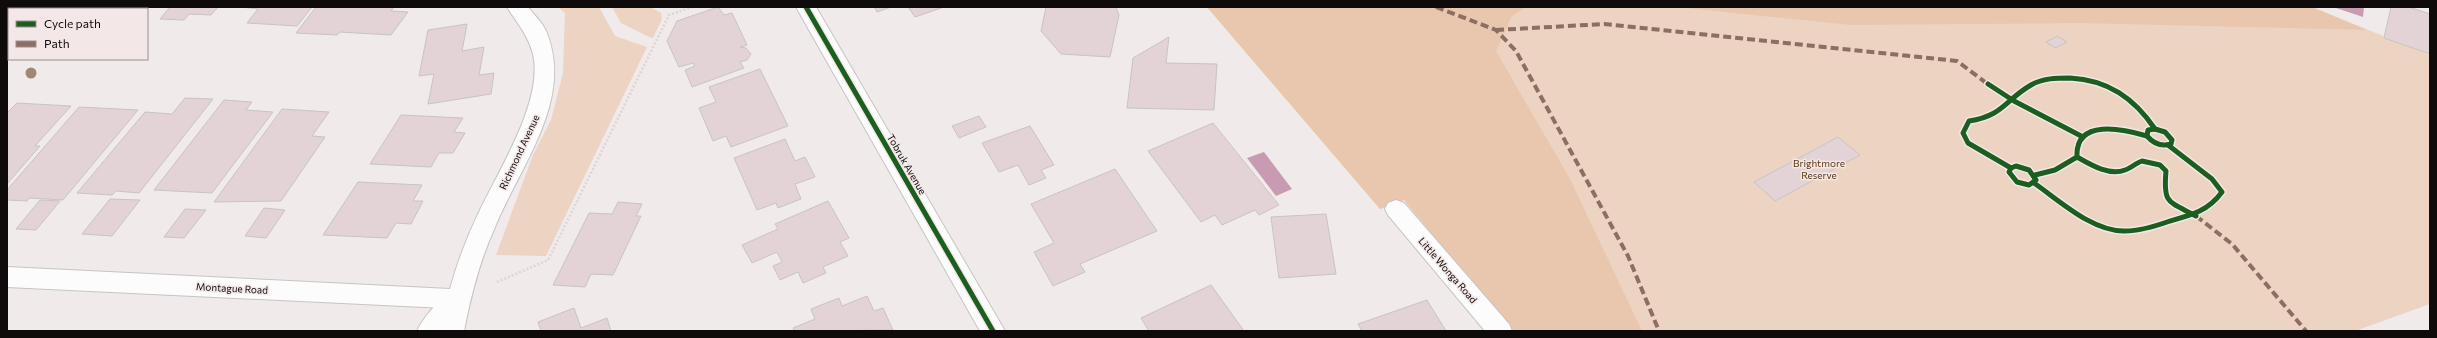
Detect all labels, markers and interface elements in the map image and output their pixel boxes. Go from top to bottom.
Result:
legend [8,8,148,60]
text: Cycle path [44,16,101,30]
text: Path [44,36,70,50]
street label: Richmond Avenue [496,113,542,191]
street label: Tobruk Avenue [885,132,929,196]
park label: Brightmore Reserve [1793,157,1845,181]
street label: Little Wonga Road [1416,235,1480,306]
street label: Montague Road [196,280,269,296]

